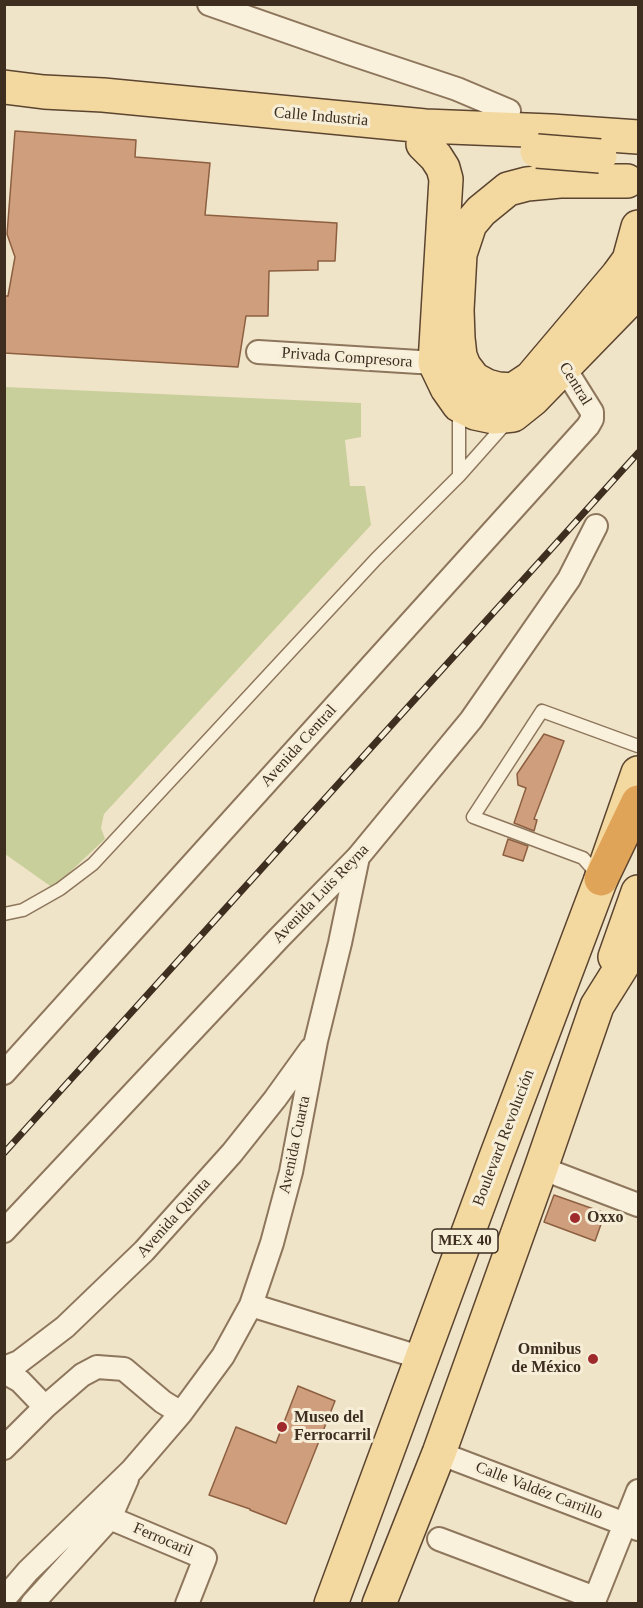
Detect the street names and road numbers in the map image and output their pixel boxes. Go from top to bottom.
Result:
street label: Calle Industria [273,103,369,131]
street label: Privada Compresora [281,344,413,372]
street label: Central [554,359,596,409]
street label: Avenida Central [257,701,341,791]
street label: Avenida Luis Reyna [269,840,373,948]
street label: Boulevard Revolución [469,1067,539,1209]
street label: Avenida Cuarta [275,1094,315,1196]
street label: Avenida Quinta [133,1174,215,1262]
road number: MEX 40 [432,1229,498,1253]
street label: Calle Valdéz Carrillo [473,1458,605,1524]
street label: Ferrocaril [130,1519,196,1561]

